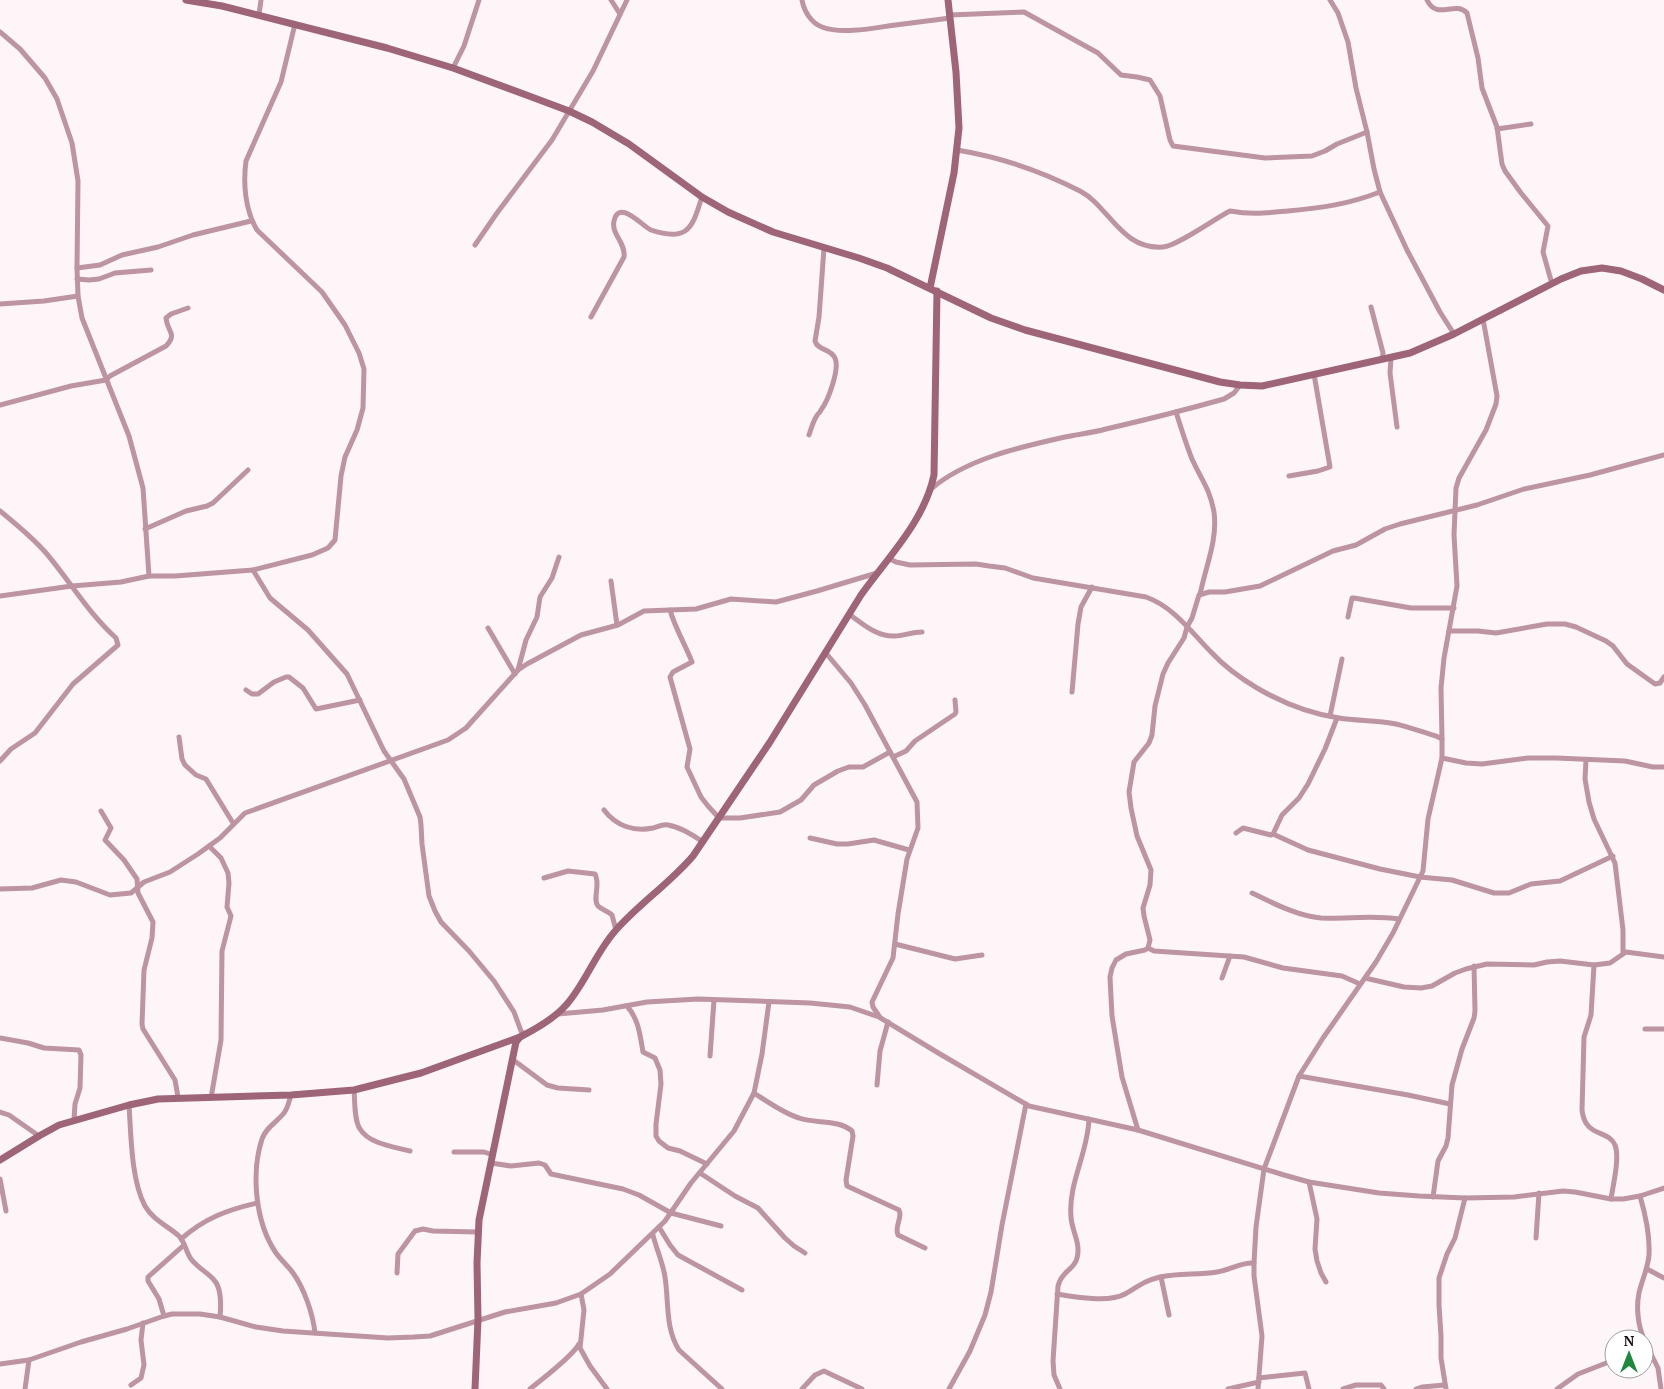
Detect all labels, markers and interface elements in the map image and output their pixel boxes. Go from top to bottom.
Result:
north arrow [1604,1329,1654,1379]
text: N [1624,1331,1635,1350]

